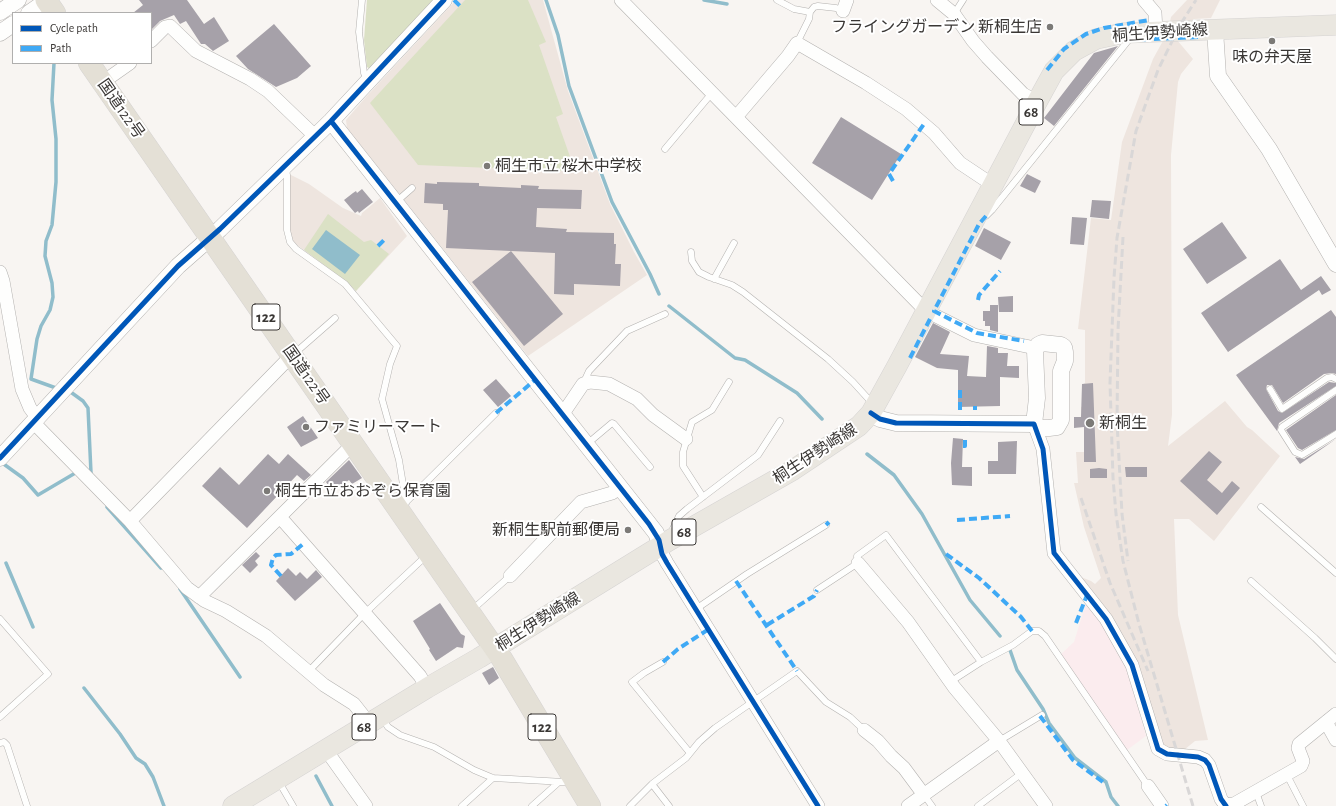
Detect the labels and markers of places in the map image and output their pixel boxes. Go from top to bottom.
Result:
place label: フライングガーデン 新桐生店 [831,17,1042,37]
marker: フライングガーデン 新桐生店 [1045,22,1055,32]
marker: 味の弁天屋 [1267,36,1277,46]
place label: 味の弁天屋 [1232,47,1312,67]
place label: 桐生市立 桜木中学校 [495,156,642,176]
marker: 桐生市立 桜木中学校 [482,161,492,171]
place label: 新桐生 [1099,413,1147,433]
place label: ファミリーマート [314,417,442,437]
marker: 新桐生 [1084,417,1096,429]
marker: ファミリーマート [301,422,311,432]
place label: 桐生市立おおぞら保育園 [275,481,451,501]
marker: 桐生市立おおぞら保育園 [262,486,272,496]
place label: 新桐生駅前郵便局 [492,520,620,540]
marker: 新桐生駅前郵便局 [623,525,633,535]

